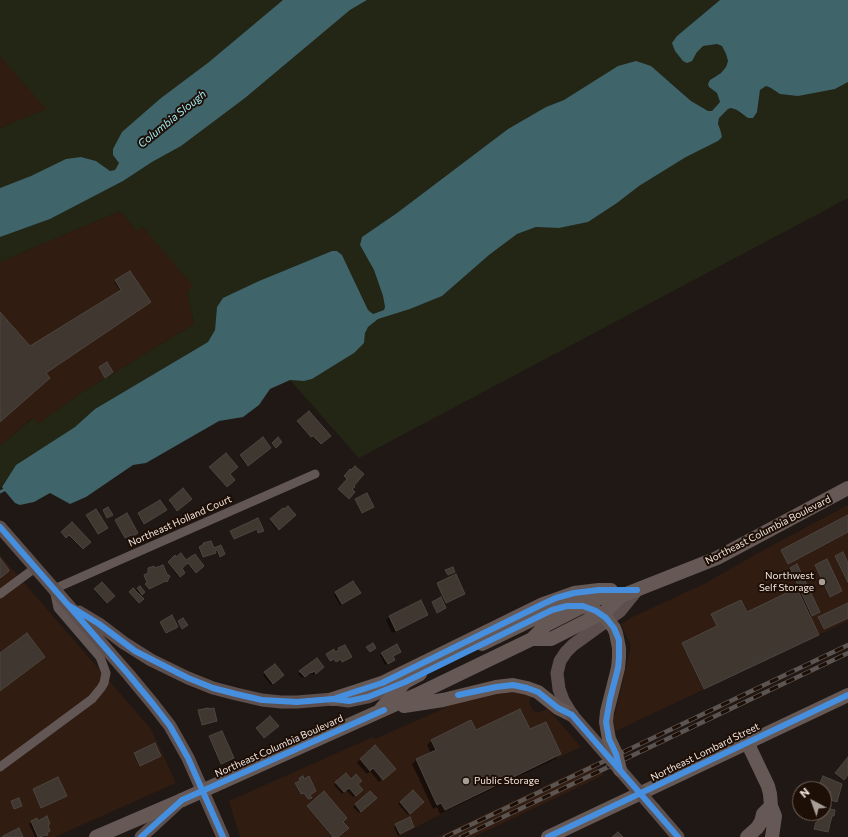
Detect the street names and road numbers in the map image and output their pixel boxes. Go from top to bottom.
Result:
street label: Northeast Holland Court [126,493,234,549]
street label: Northeast Columbia Boulevard [703,493,833,567]
street label: Northeast Columbia Boulevard [213,712,345,780]
street label: Northeast Lombard Street [649,720,761,784]

